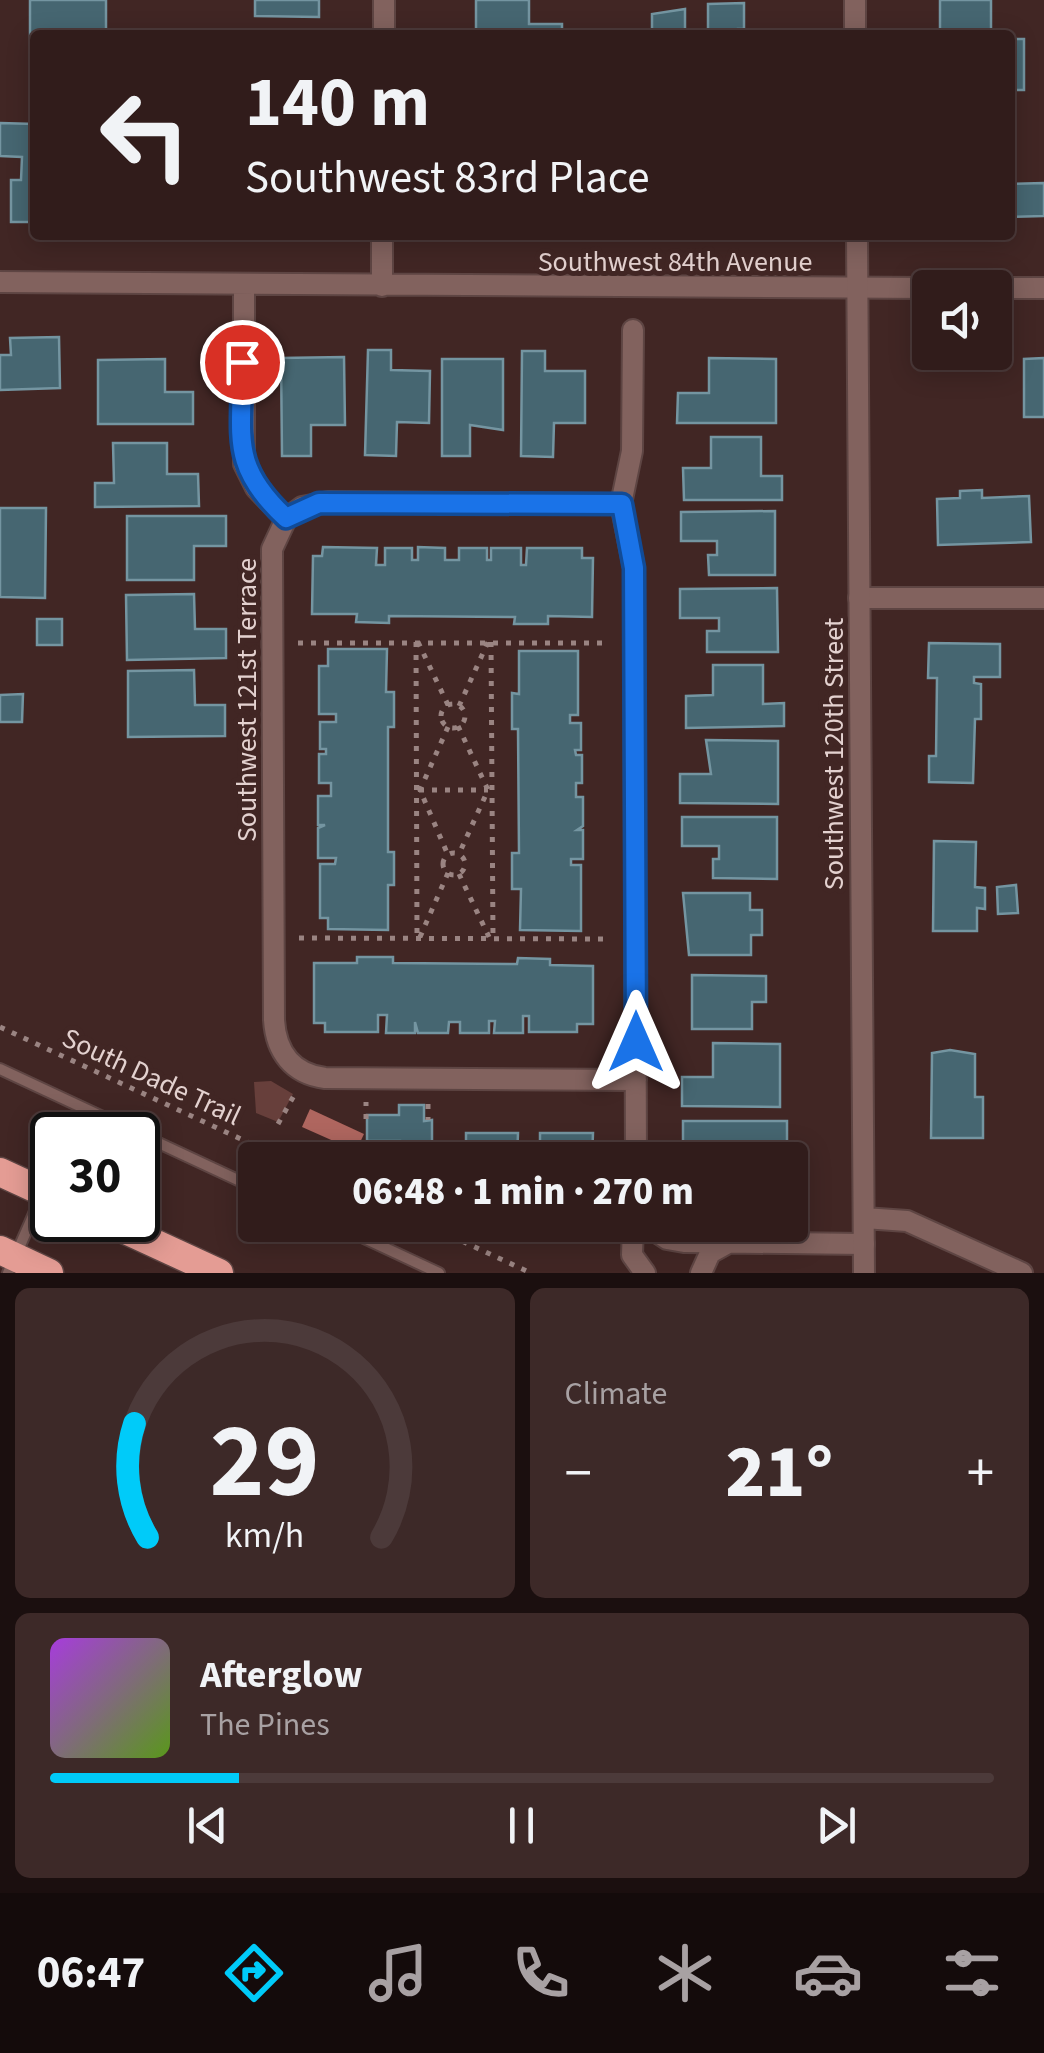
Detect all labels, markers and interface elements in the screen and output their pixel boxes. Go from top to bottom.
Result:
text: 140 m [245,53,430,153]
icon: left [80,70,210,200]
text: Southwest 83rd Place [245,146,650,210]
street label: Southwest 84th Avenue [538,242,812,282]
map controls [912,270,1012,370]
button: sound [912,270,1012,370]
pin [200,320,285,405]
icon: arrive [215,335,270,390]
street label: Southwest 121st Terrace [227,558,267,842]
street label: Southwest 120th Street [814,617,854,890]
position arrow [584,990,688,1094]
street label: South Dade Trail [56,1018,247,1136]
speed limit sign: 30 [30,1112,160,1242]
text: 06:48 · 1 min · 270 m [352,1165,694,1219]
text: Climate [565,1371,667,1417]
text: 29 [210,1389,320,1537]
text: 21° [725,1419,833,1526]
text: − [565,1435,592,1513]
text: + [967,1435,994,1513]
text: km/h [225,1510,304,1561]
text: Afterglow [200,1648,363,1702]
text: The Pines [200,1702,330,1748]
icon: previous [180,1798,235,1853]
icon: pause [494,1798,549,1853]
icon: next [809,1798,864,1853]
icon: directions [219,1938,289,2008]
icon: music [363,1938,433,2008]
icon: phone [506,1938,576,2008]
icon: climate [650,1938,720,2008]
icon: car [793,1938,863,2008]
icon: filters [937,1938,1007,2008]
text: 06:47 [37,1941,145,2005]

